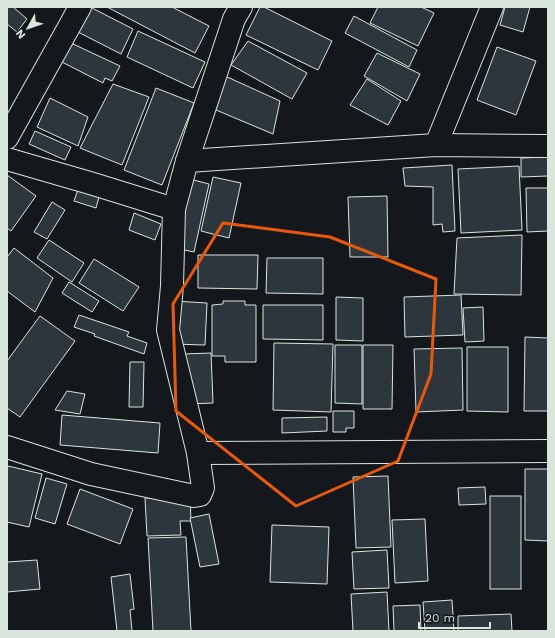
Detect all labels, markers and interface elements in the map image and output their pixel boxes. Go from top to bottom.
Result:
north arrow [8,8,48,48]
text: N [13,27,28,41]
scale bar [419,604,490,630]
text: 20 m [425,611,455,625]

